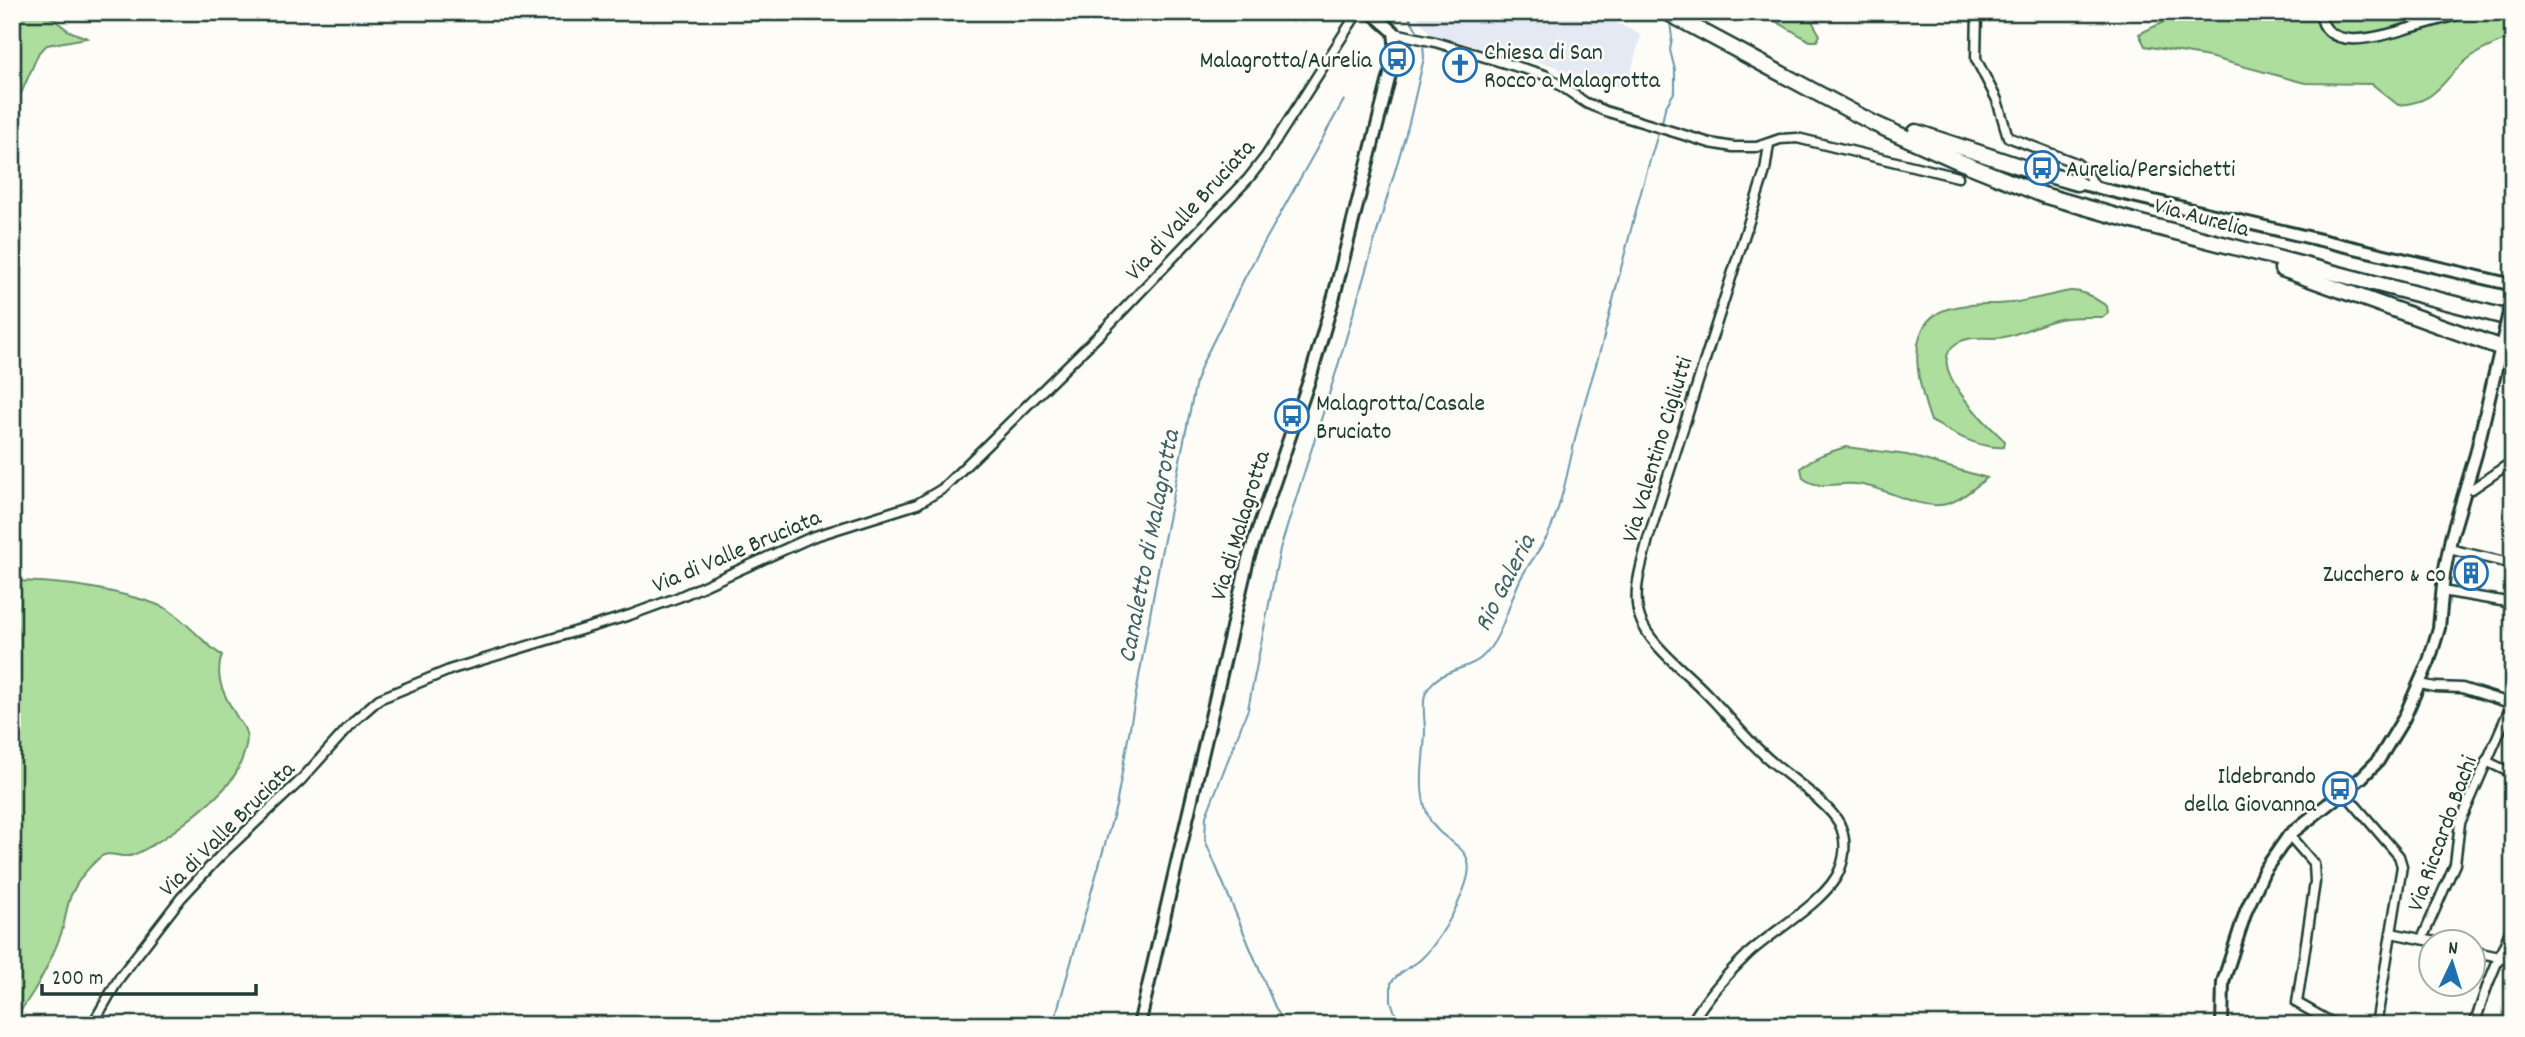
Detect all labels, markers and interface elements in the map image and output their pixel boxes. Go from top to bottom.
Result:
place label: Chiesa di San Rocco a Malagrotta [1484,37,1661,99]
bus stop icon: Malagrotta/Aurelia [1378,40,1416,78]
place label: Malagrotta/Aurelia [1200,45,1373,79]
church icon: Chiesa di San Rocco a Malagrotta [1441,46,1479,84]
street label: Via di Valle Bruciata [1118,132,1265,289]
bus stop icon: Aurelia/Persichetti [2023,149,2061,187]
place label: Aurelia/Persichetti [2066,154,2235,188]
street label: Via Aurelia [2150,190,2253,248]
street label: Via Valentino Cigliutti [1614,353,1703,547]
place label: Malagrotta/Casale Bruciato [1316,388,1485,450]
bus stop icon: Malagrotta/Casale Bruciato [1273,397,1311,435]
water label: Canaletto di Malagrotta [1110,425,1191,666]
street label: Via di Malagrotta [1203,446,1281,605]
street label: Via di Valle Bruciata [648,502,827,604]
water label: Rio Galeria [1466,527,1547,639]
building icon: Zucchero & co [2452,554,2490,592]
place label: Zucchero & co [2323,559,2446,593]
street label: Via Riccardo Bachi [2400,751,2488,917]
street label: Via di Valle Bruciata [152,754,304,906]
place label: Ildebrando della Giovanna [2184,761,2317,823]
bus stop icon: Ildebrando della Giovanna [2321,770,2359,808]
north arrow [2416,928,2486,998]
text: N [2447,936,2459,963]
scale bar [42,953,256,997]
text: 200 m [52,965,103,995]

